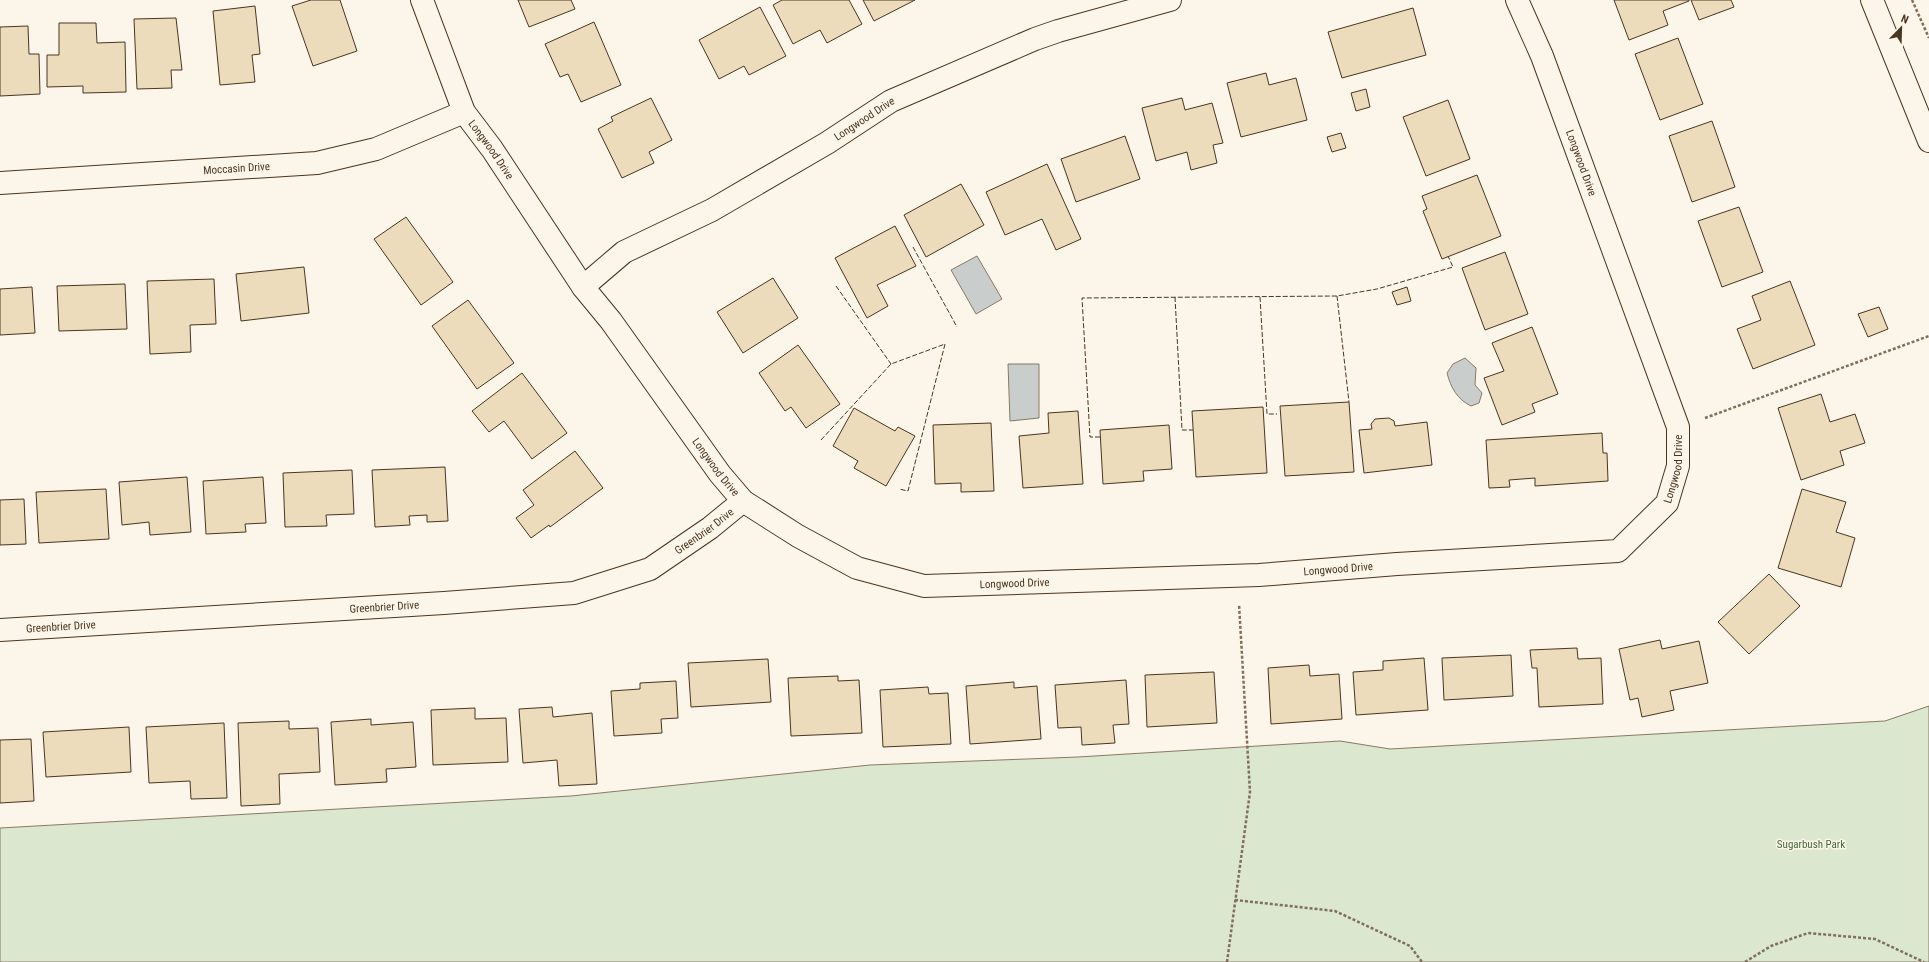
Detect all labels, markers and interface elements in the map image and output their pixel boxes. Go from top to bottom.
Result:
north arrow [1881,8,1921,48]
text: N [1899,12,1911,27]
street label: Longwood Drive [831,94,896,143]
street label: Longwood Drive [466,117,517,182]
street label: Longwood Drive [1563,128,1599,198]
street label: Moccasin Drive [203,159,270,177]
street label: Longwood Drive [690,435,742,498]
street label: Longwood Drive [1661,435,1685,505]
street label: Greenbrier Drive [672,505,736,557]
street label: Longwood Drive [1303,559,1373,578]
street label: Longwood Drive [980,575,1050,591]
street label: Greenbrier Drive [349,598,419,615]
street label: Greenbrier Drive [26,618,96,635]
park label: Sugarbush Park [1777,838,1845,851]

